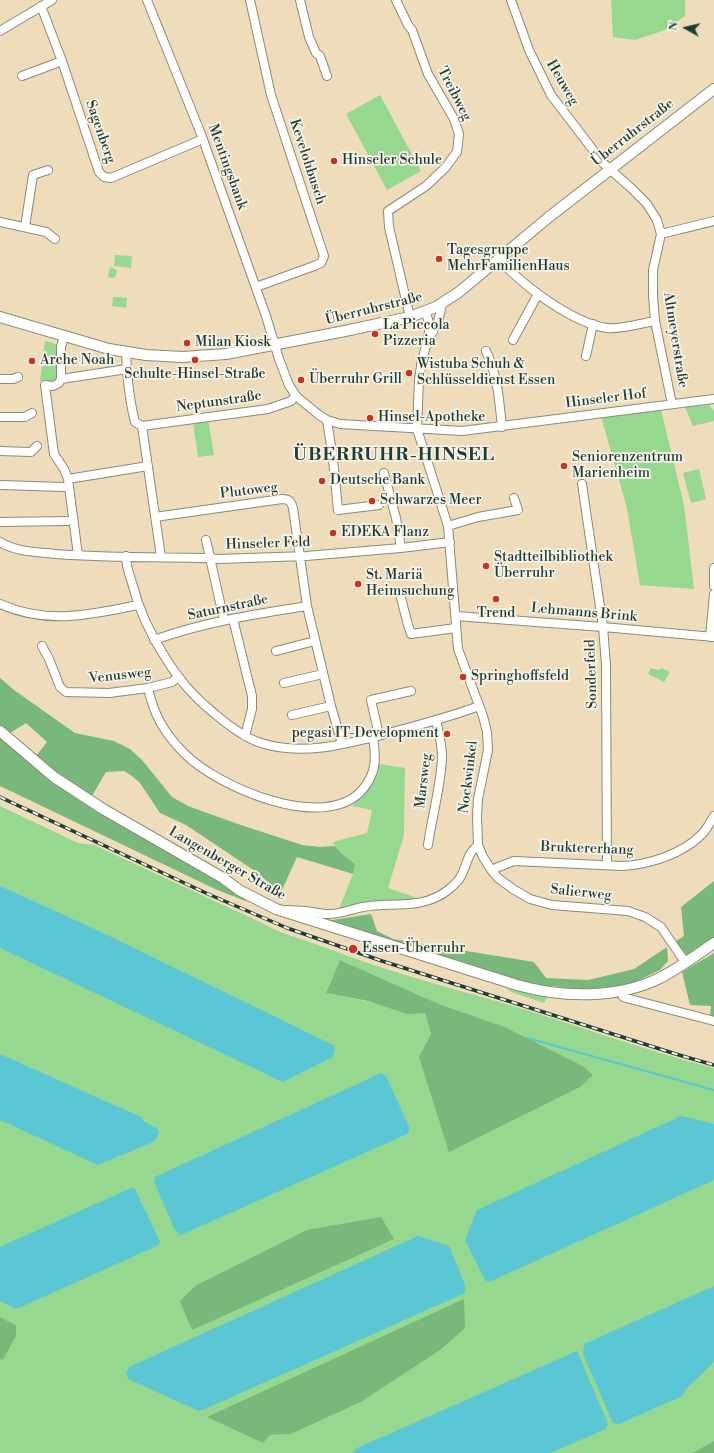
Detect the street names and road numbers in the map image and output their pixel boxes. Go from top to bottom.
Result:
street label: Heuweg [542,57,582,109]
street label: Treibweg [433,64,475,124]
street label: Überruhrstraße [589,96,677,170]
street label: Sagenberg [81,98,119,166]
street label: Kevelohbusch [285,117,329,207]
street label: Mentingsbank [204,122,250,212]
street label: Überruhrstraße [324,289,424,329]
street label: Altmeyerstraße [659,291,691,389]
street label: Hinseler Hof [565,386,647,412]
street label: Neptunstraße [175,388,263,416]
street label: Plutoweg [219,479,279,503]
street label: Hinseler Feld [225,534,311,554]
street label: Saturnstraße [186,591,270,625]
street label: Lehmanns Brink [530,600,638,626]
street label: Sonderfeld [582,639,602,709]
street label: Venusweg [88,664,152,688]
street label: Nockwinkel [456,740,482,814]
street label: Marsweg [412,752,436,810]
street label: Langenberger Straße [166,824,288,904]
street label: Bruktererhang [540,839,634,859]
street label: Salierweg [550,881,612,905]

